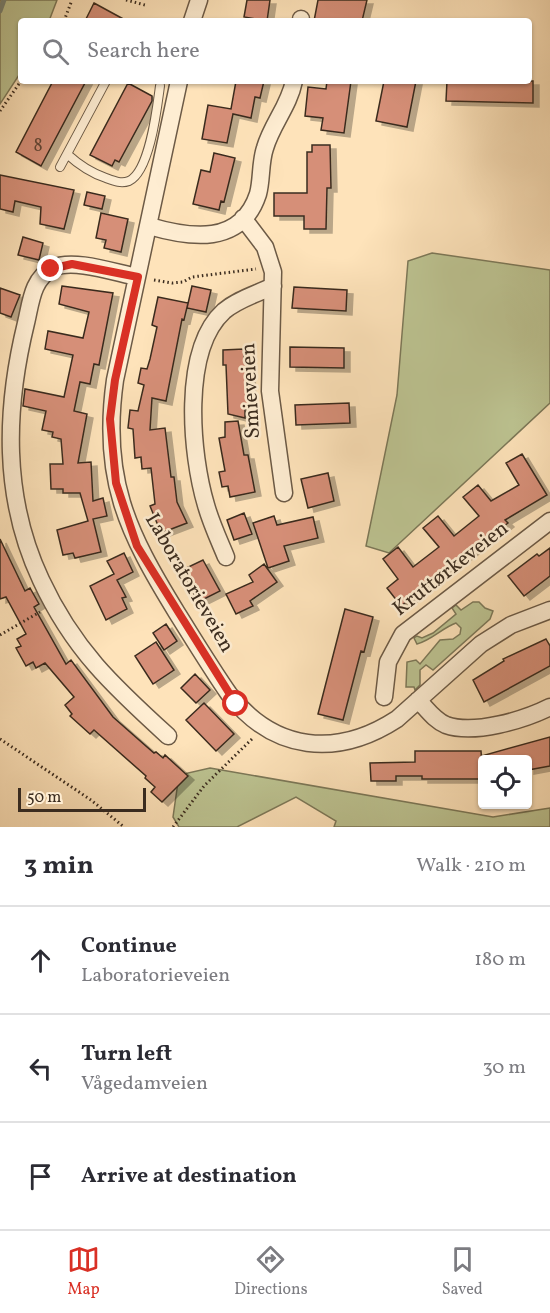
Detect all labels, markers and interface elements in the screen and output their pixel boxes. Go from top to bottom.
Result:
search box [18,18,532,84]
icon: search [39,35,72,68]
text: Search here [87,36,200,67]
house number: 8 [33,134,43,159]
route end [37,255,63,281]
street label: Smieveien [234,342,268,440]
street label: Laboratorieveien [137,508,241,658]
street label: Kruttørkeveien [387,515,515,623]
route start [222,690,248,716]
map controls [478,755,532,809]
button: locate [478,755,532,809]
scale bar [18,785,146,812]
text: 50 m [27,787,61,809]
text: 3 min [24,848,94,884]
text: Walk · 210 m [416,852,526,880]
text: Continue [81,931,177,962]
icon: ahead [24,944,57,977]
text: 180 m [474,946,526,974]
text: Laboratorieveien [81,962,230,990]
text: Turn left [81,1039,172,1070]
icon: left [24,1052,57,1085]
text: 30 m [482,1054,526,1082]
text: Vågedamveien [81,1070,208,1098]
icon: arrive [24,1160,57,1193]
text: Arrive at destination [81,1161,297,1192]
tab: Map [67,1243,100,1301]
tab: Directions [234,1243,308,1301]
tab: Saved [442,1243,483,1301]

